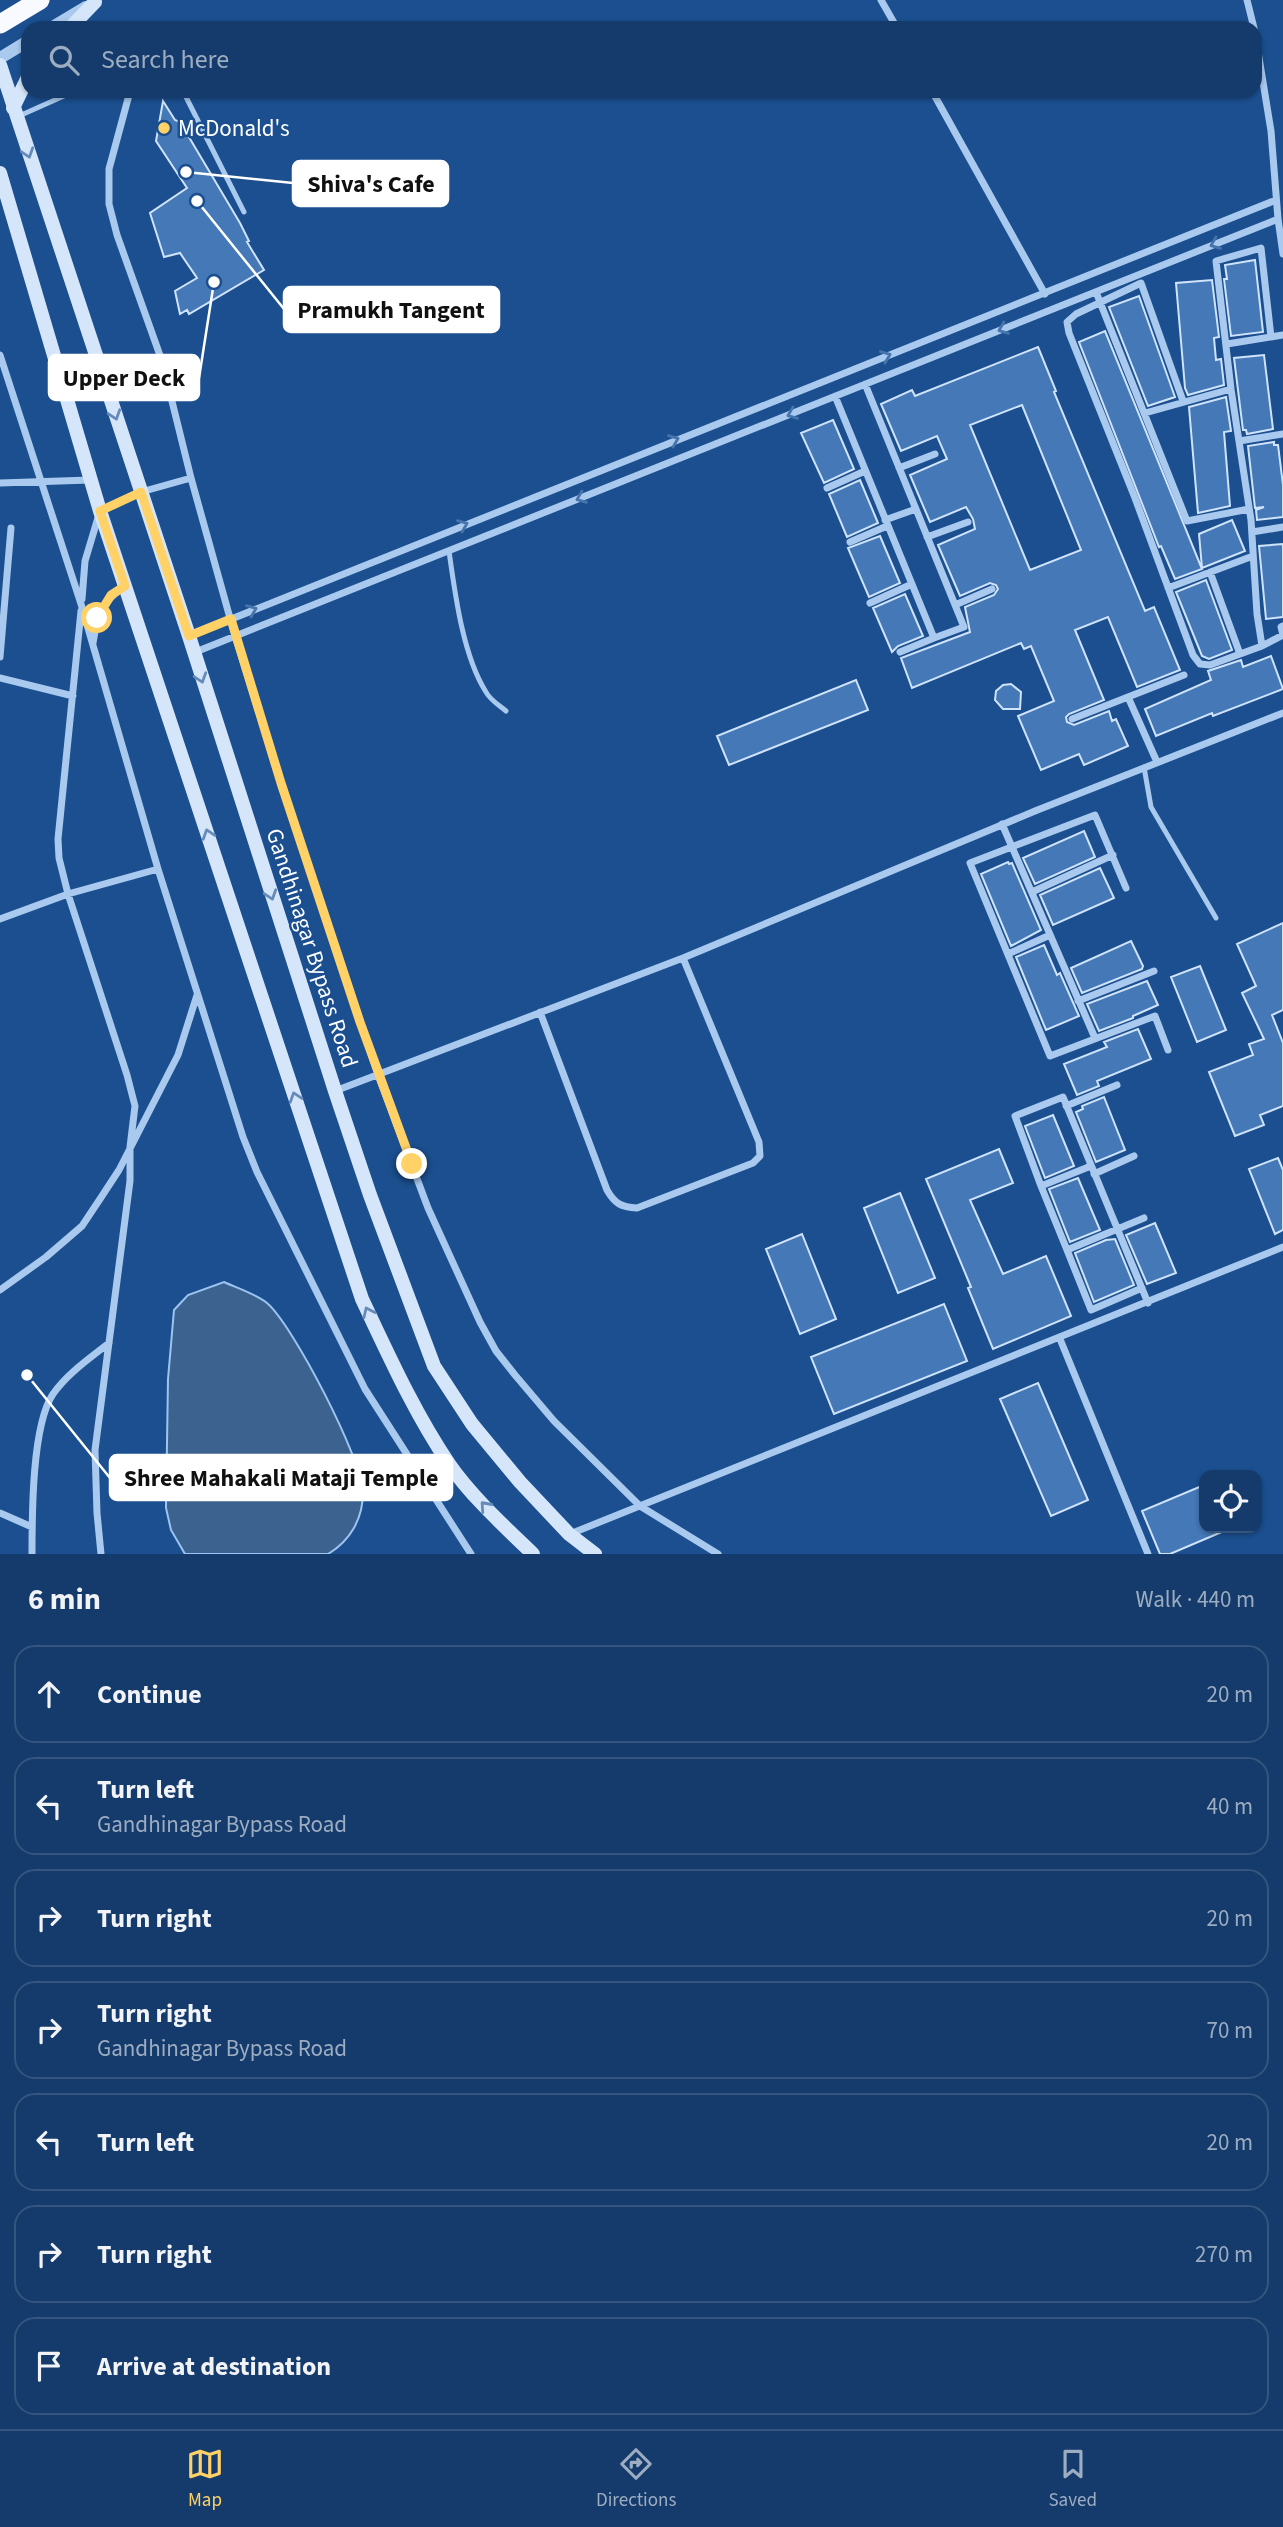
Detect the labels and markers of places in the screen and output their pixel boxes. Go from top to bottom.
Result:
place label: McDonald's [178,112,290,145]
marker: McDonald's [156,120,172,136]
callout: Shiva's Cafe [293,161,448,206]
callout: Pramukh Tangent [284,287,499,332]
callout: Upper Deck [49,355,199,400]
callout: Shree Mahakali Mataji Temple [110,1455,452,1500]

